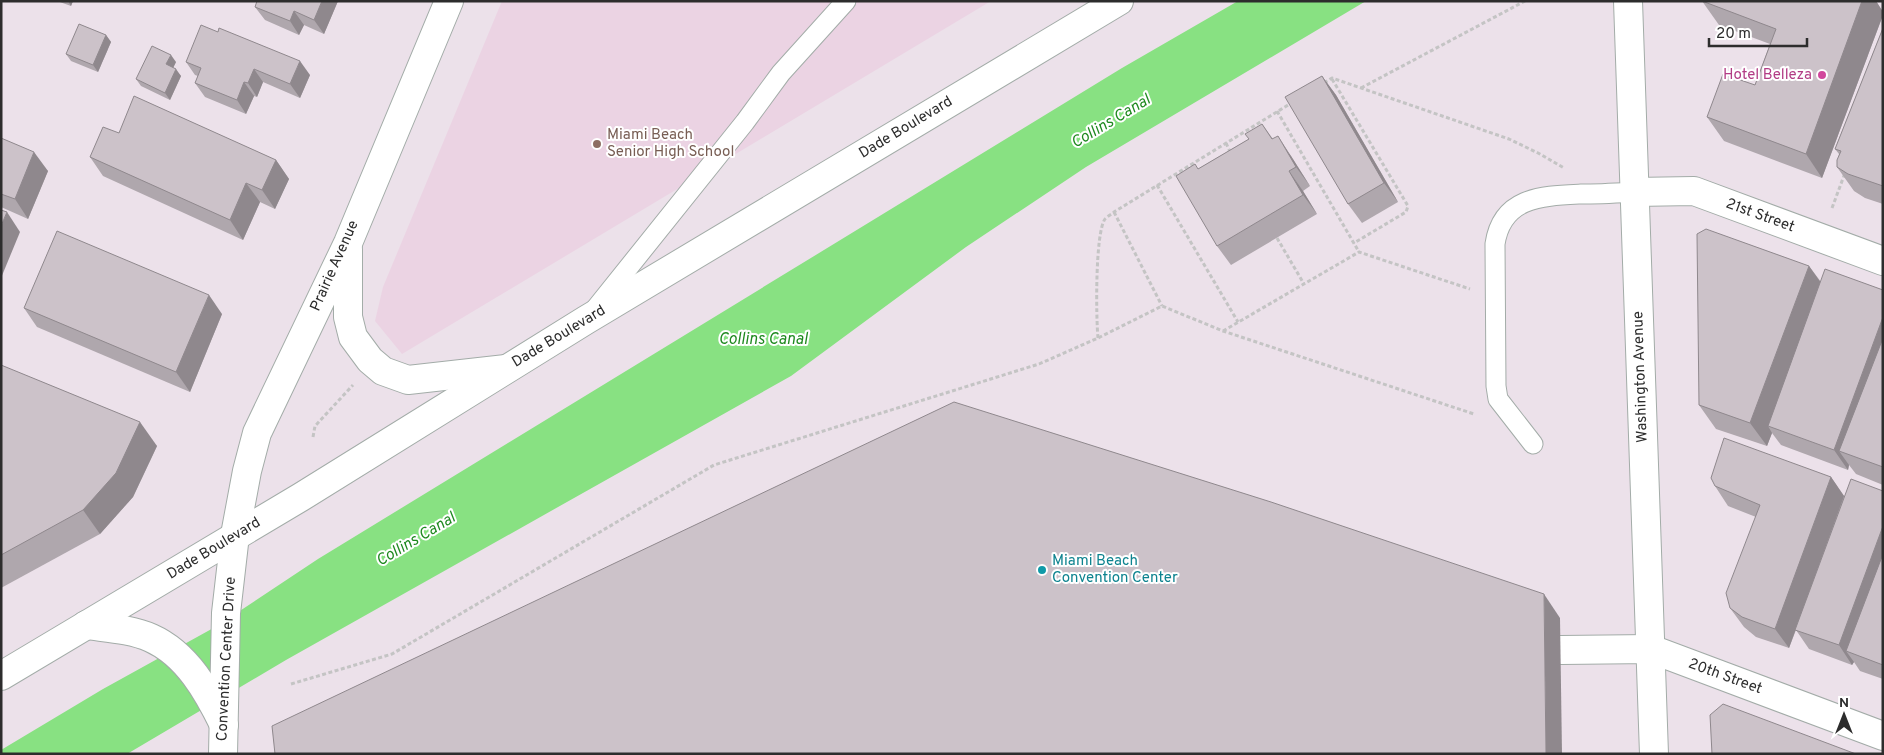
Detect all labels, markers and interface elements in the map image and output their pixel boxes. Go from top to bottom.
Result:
scale bar [1709,15,1806,47]
text: 20 m [1716,25,1751,44]
place label: Hotel Belleza [1723,66,1812,85]
marker: Hotel Belleza [1816,69,1828,81]
water label: Collins Canal [1068,90,1155,154]
street label: Dade Boulevard [856,93,956,163]
place label: Miami Beach Senior High School [607,126,734,162]
marker: Miami Beach Senior High School [591,138,603,150]
street label: 21st Street [1723,195,1797,237]
street label: Prairie Avenue [307,218,363,314]
street label: Dade Boulevard [509,302,609,372]
street label: Washington Avenue [1629,311,1653,443]
water label: Collins Canal [718,330,808,350]
water label: Collins Canal [373,508,460,572]
street label: Dade Boulevard [164,514,264,584]
place label: Miami Beach Convention Center [1052,552,1178,588]
marker: Miami Beach Convention Center [1036,564,1048,576]
street label: Convention Center Drive [213,576,241,742]
street label: 20th Street [1685,655,1765,699]
north arrow [1819,690,1869,740]
text: N [1839,695,1849,712]

